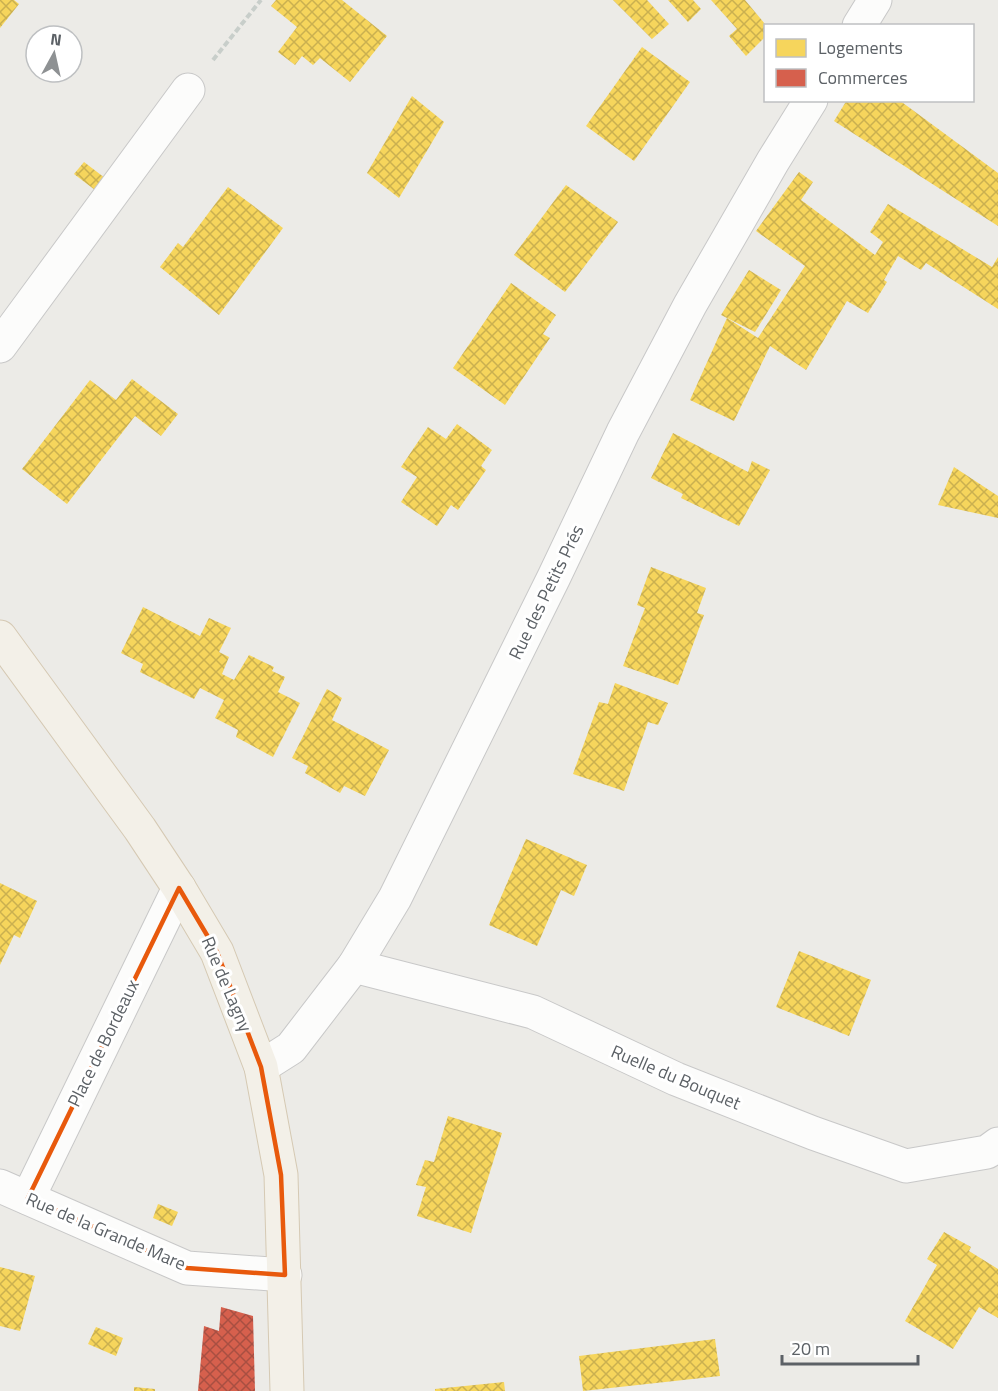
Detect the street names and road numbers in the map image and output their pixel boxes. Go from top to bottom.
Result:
street label: Rue des Petits Prés [502,520,590,664]
street label: Rue de Lagny [195,932,259,1036]
street label: Place de Bordeaux [60,975,146,1111]
street label: Ruelle du Bouquet [607,1037,746,1117]
street label: Rue de la Grande Mare [22,1185,190,1277]

